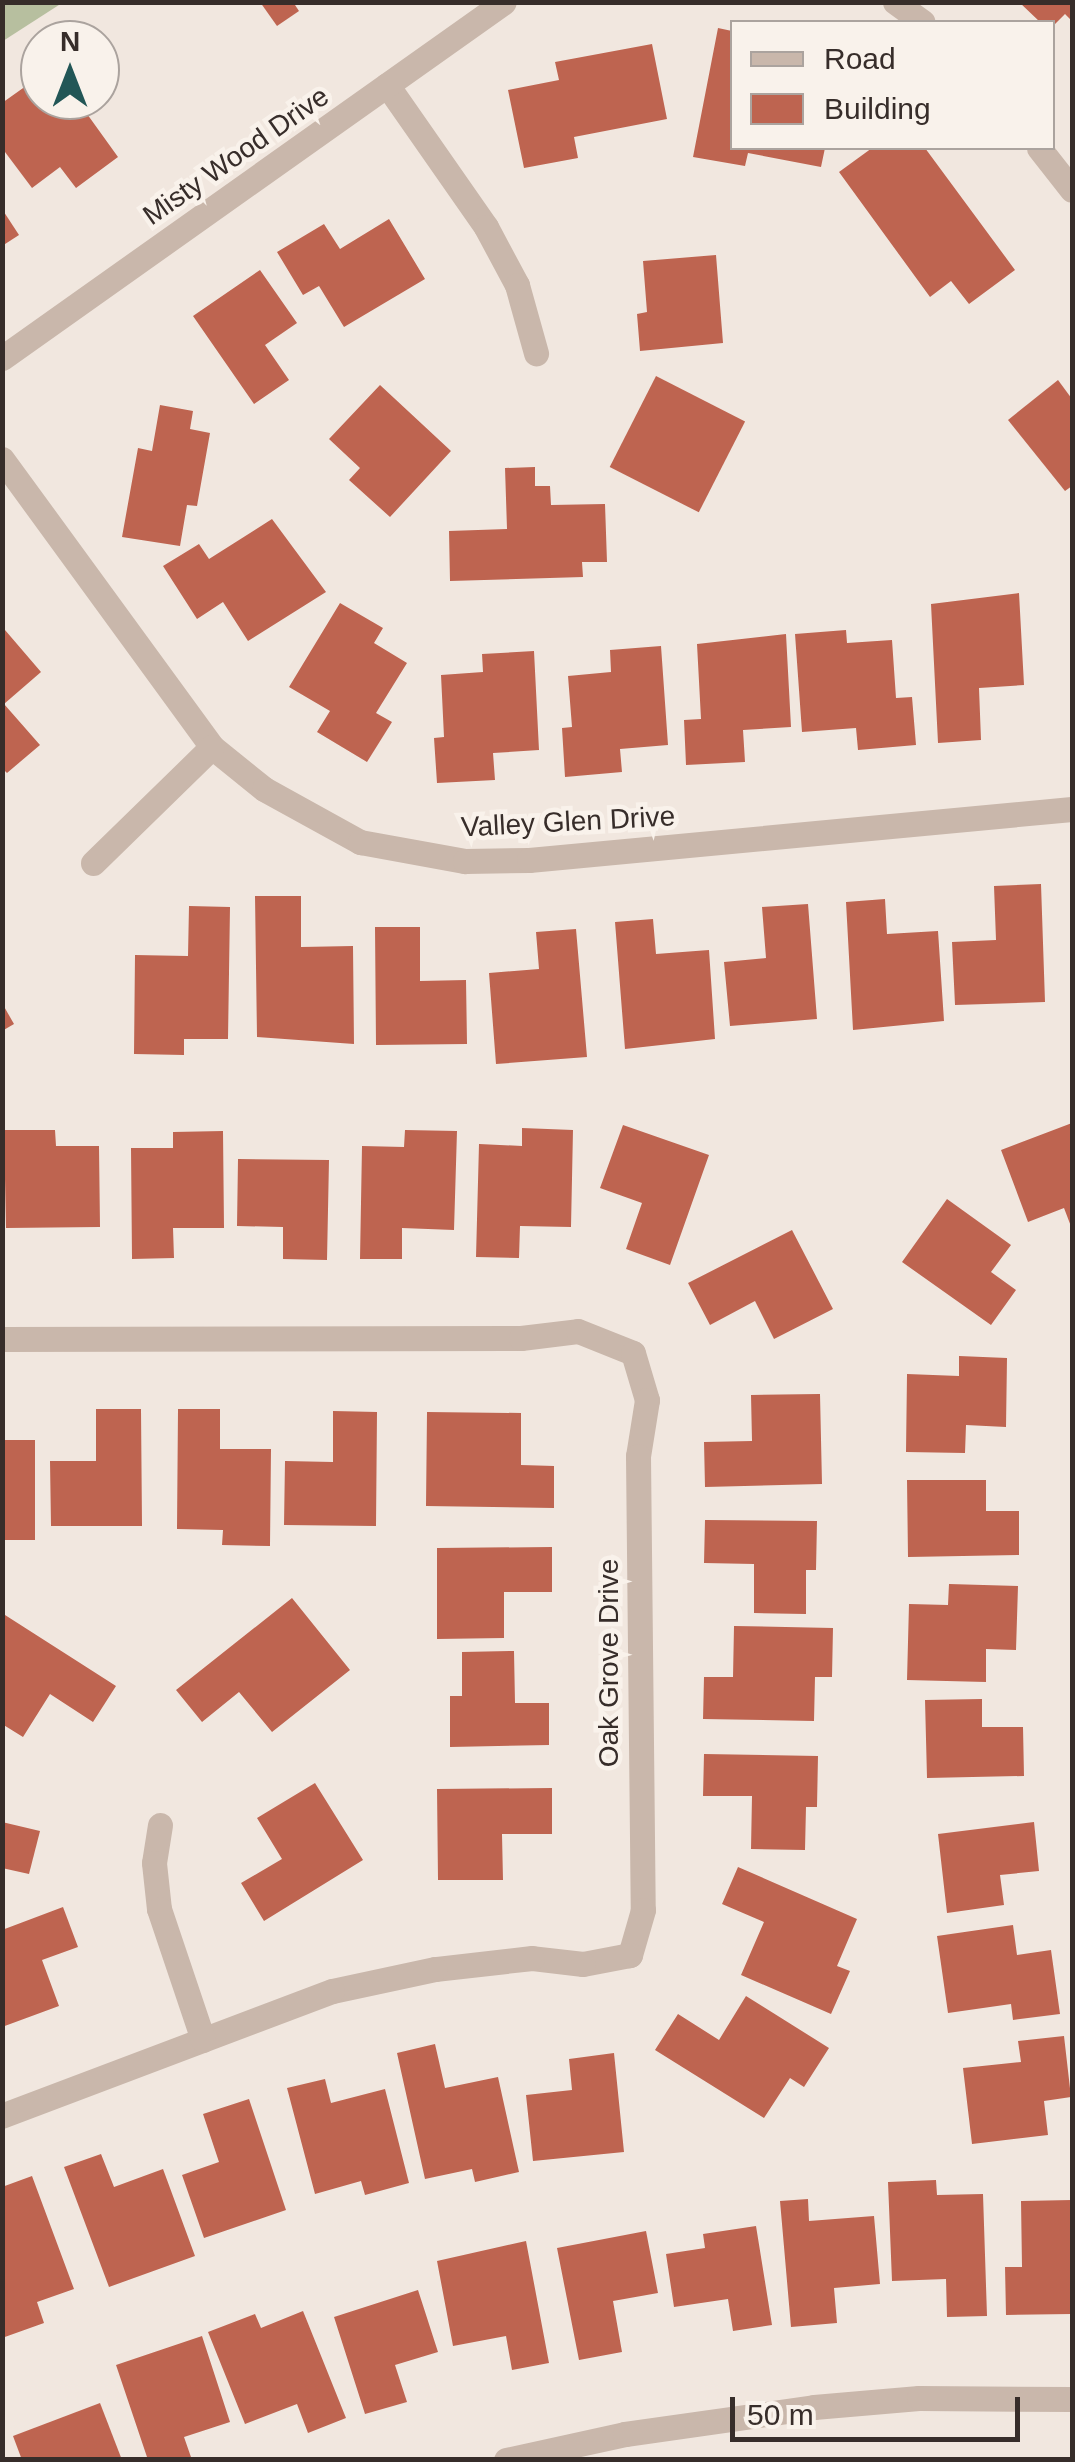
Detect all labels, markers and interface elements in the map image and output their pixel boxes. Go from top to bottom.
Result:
north arrow [20,20,120,120]
legend [730,20,1055,150]
text: N [60,26,80,57]
text: Road [824,42,896,75]
street label: Misty Wood Drive [137,79,335,233]
text: Building [824,92,931,125]
street label: Valley Glen Drive [460,800,676,844]
street label: Oak Grove Drive [592,1559,626,1767]
scale bar [735,2377,1025,2439]
text: 50 m [747,2398,814,2431]

